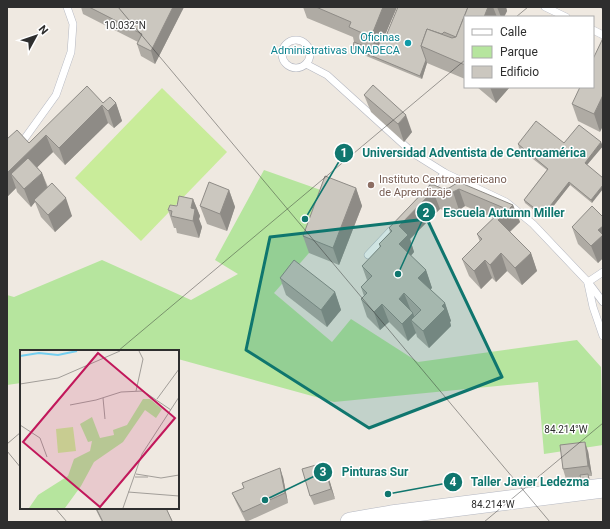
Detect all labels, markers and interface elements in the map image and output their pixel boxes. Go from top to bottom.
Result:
north arrow [16,16,56,56]
legend [464,16,594,88]
text: 10.032°N [104,20,146,31]
text: N [36,23,51,37]
text: Calle [500,25,527,39]
place label: Oficinas Administrativas UNADECA [271,31,401,57]
marker: Oficinas Administrativas UNADECA [403,38,413,48]
text: Parque [500,45,538,59]
text: Edificio [500,65,539,79]
callout: Universidad Adventista de Centroamérica [334,141,593,165]
text: 1 [341,146,347,160]
text: Universidad Adventista de Centroamérica [362,146,586,160]
place label: Instituto Centroamericano de Aprendizaje [379,173,507,199]
marker: Instituto Centroamericano de Aprendizaje [366,180,376,190]
callout: Escuela Autumn Miller [416,200,573,224]
text: 2 [423,206,430,220]
text: Escuela Autumn Miller [443,206,565,220]
inset map [20,350,179,509]
text: 84.214°W [544,424,588,435]
callout: Pinturas Sur [313,460,416,484]
text: 3 [320,465,327,479]
text: Pinturas Sur [342,465,409,479]
callout: Taller Javier Ledezma [443,470,598,494]
text: 4 [450,475,457,489]
text: Taller Javier Ledezma [471,475,590,489]
text: 84.214°W [471,499,515,510]

